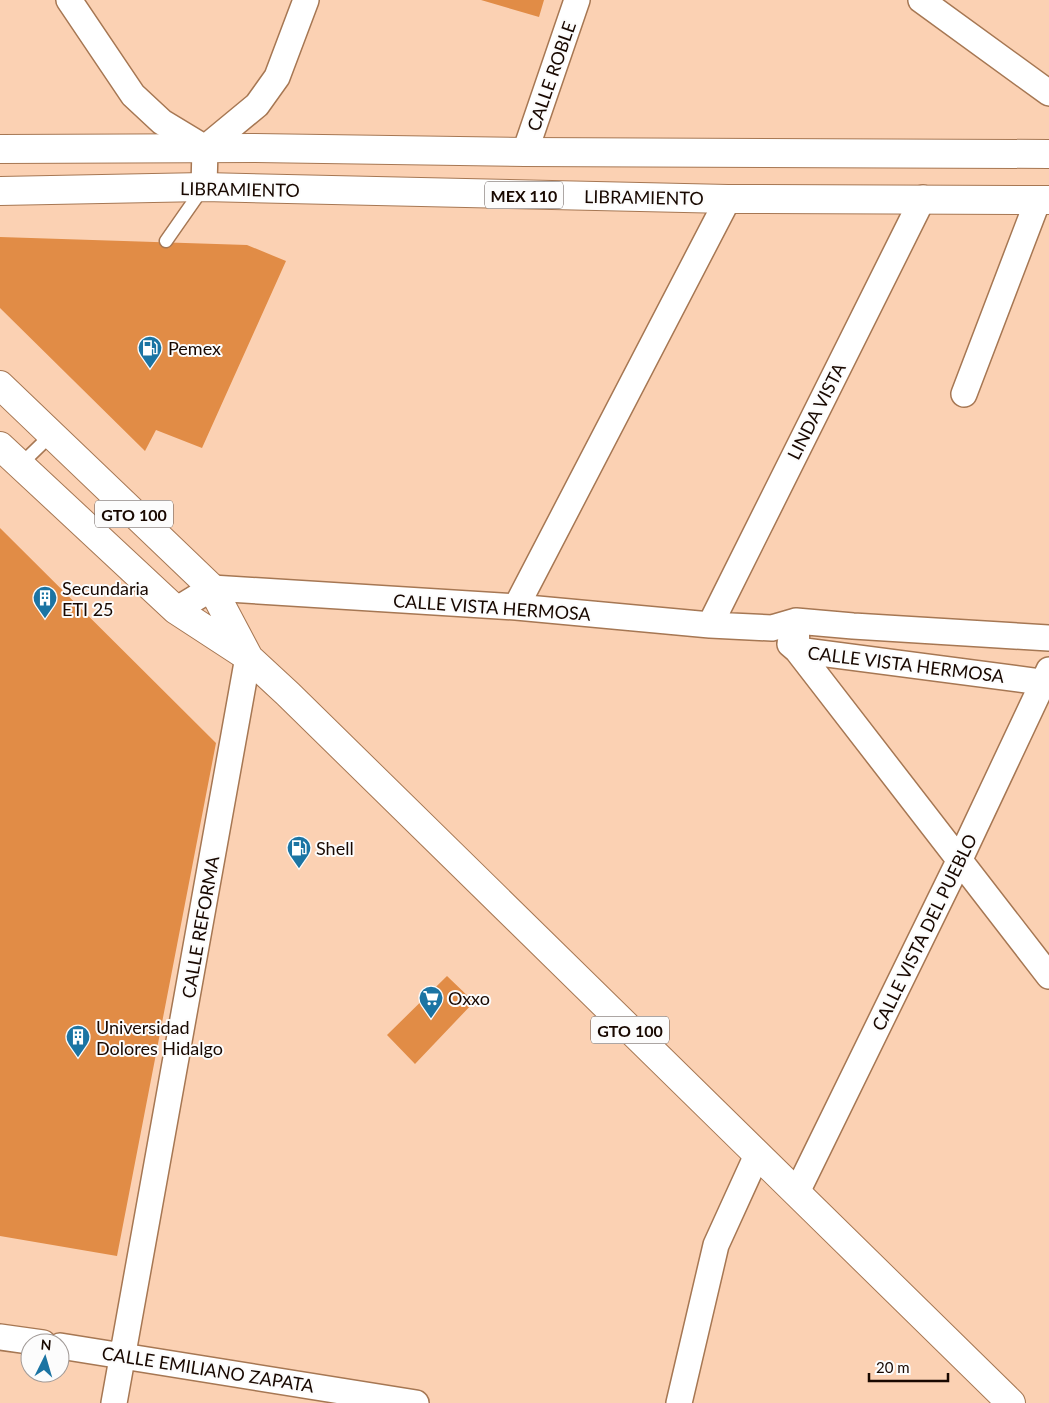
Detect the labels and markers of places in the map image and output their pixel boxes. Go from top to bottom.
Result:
fuel station icon: Pemex [137,335,163,369]
place label: Pemex [168,337,221,359]
place label: Secundaria ETI 25 [62,577,149,620]
building icon: Secundaria ETI 25 [32,585,58,619]
fuel station icon: Shell [286,835,312,869]
place label: Shell [316,837,354,859]
supermarket icon: Oxxo [418,985,444,1019]
place label: Oxxo [448,987,490,1009]
place label: Universidad Dolores Hidalgo [96,1016,223,1059]
building icon: Universidad Dolores Hidalgo [65,1024,91,1058]

